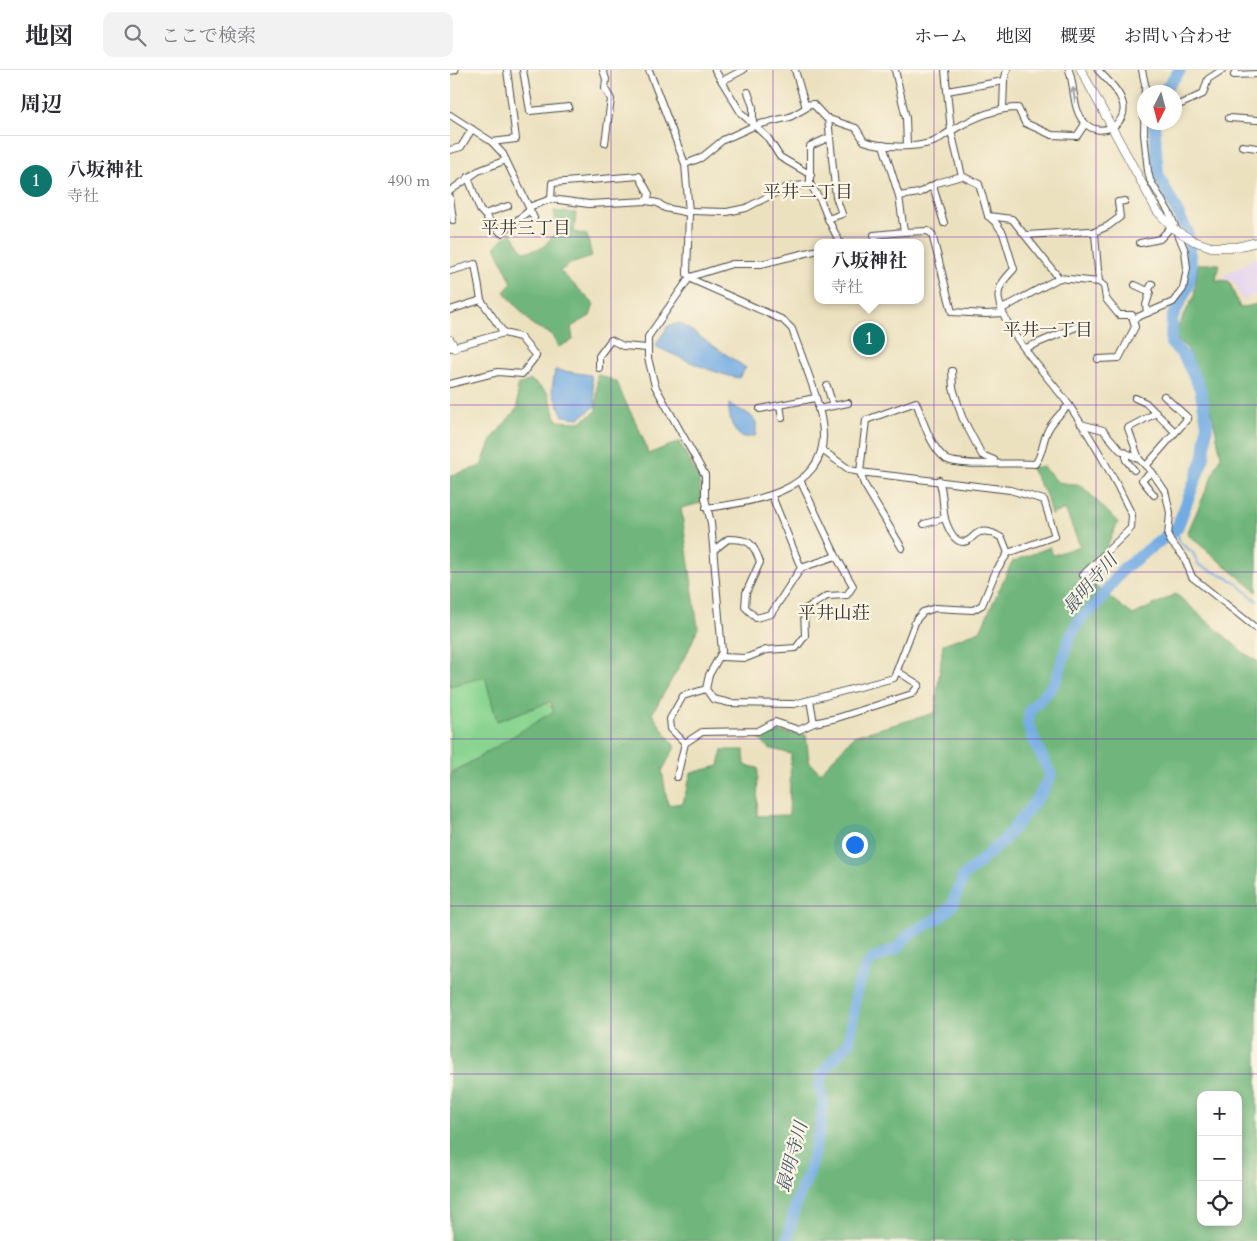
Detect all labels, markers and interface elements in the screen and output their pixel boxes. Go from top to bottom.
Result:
search box [103,12,453,57]
text: 地図 [25,20,73,53]
icon: search [121,21,149,49]
text: ここで検索 [161,23,256,49]
text: ホーム [914,24,968,49]
text: 地図 [996,24,1032,49]
text: 概要 [1060,24,1096,49]
text: お問い合わせ [1124,24,1232,49]
north arrow [1137,85,1182,130]
one-way arrow [1069,87,1079,103]
text: 周辺 [20,90,62,119]
text: 八坂神社 [67,157,143,183]
text: 1 [32,170,40,192]
text: 490 m [388,170,430,192]
district label: 平井二丁目 [763,180,853,205]
text: 寺社 [67,185,99,207]
district label: 平井三丁目 [481,216,571,241]
popup [814,239,924,304]
text: 八坂神社 [831,248,907,274]
text: 寺社 [831,276,863,298]
district label: 平井一丁目 [1003,318,1093,343]
pin: 1 [853,320,885,358]
water label: 最明寺川 [1057,547,1125,620]
district label: 平井山荘 [798,601,870,626]
your location [842,832,868,858]
map controls [1197,1091,1242,1226]
button: + [1197,1091,1242,1136]
water label: 最明寺川 [771,1117,814,1195]
button: − [1197,1136,1242,1181]
button: locate [1197,1181,1242,1226]

